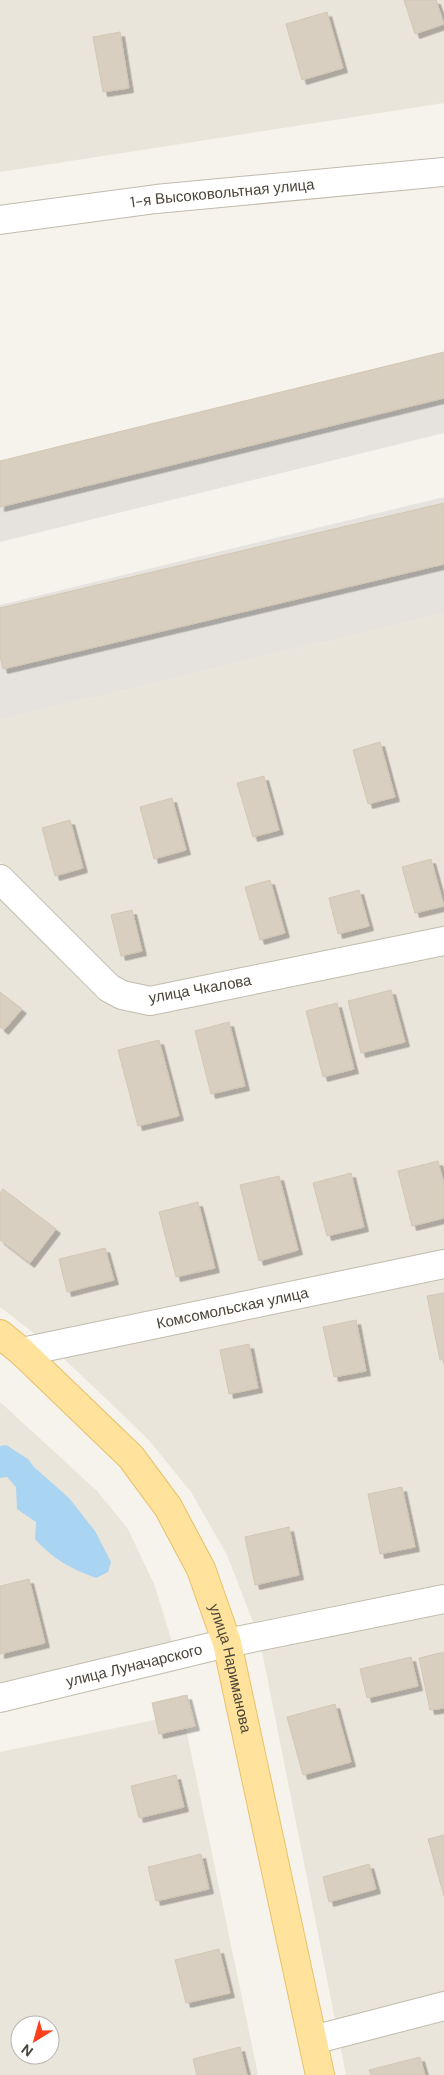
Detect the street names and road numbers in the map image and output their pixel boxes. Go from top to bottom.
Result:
street label: 1-я Высоковольтная улица [129,174,316,212]
street label: улица Чкалова [147,970,254,1008]
street label: Комсомольская улица [155,1282,311,1334]
street label: улица Нариманова [204,1601,256,1735]
street label: улица Луначарского [64,1639,204,1692]

